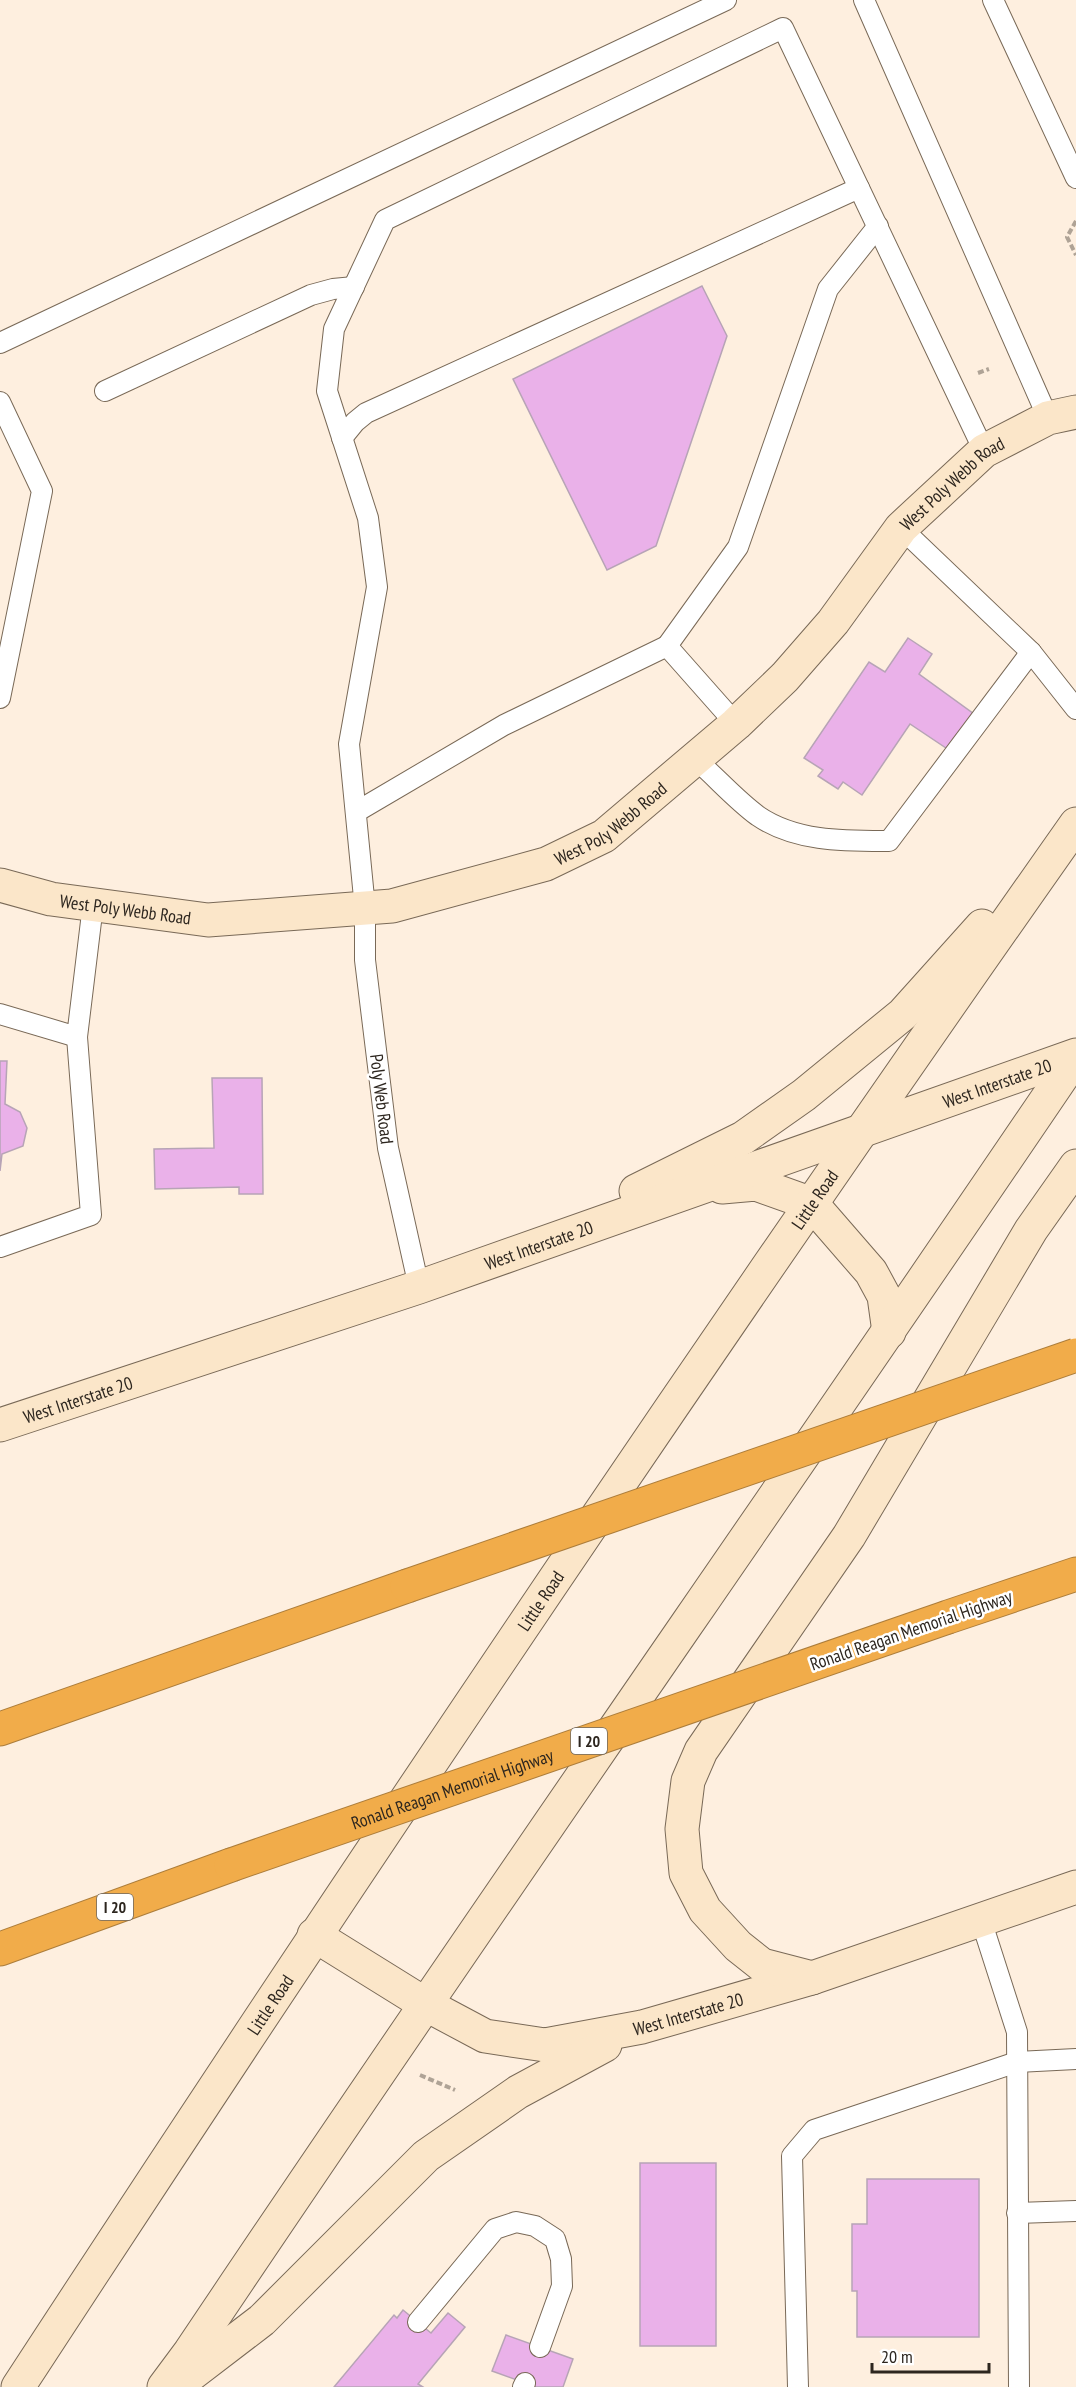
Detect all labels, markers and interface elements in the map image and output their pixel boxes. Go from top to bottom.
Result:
street label: West Poly Webb Road [895,431,1008,535]
street label: West Poly Webb Road [550,777,671,870]
street label: West Poly Webb Road [58,889,193,929]
street label: Poly Web Road [365,1053,399,1145]
street label: West Interstate 20 [939,1053,1054,1113]
street label: Little Road [786,1165,843,1234]
street label: West Interstate 20 [481,1215,596,1275]
street label: West Interstate 20 [20,1371,135,1428]
street label: Little Road [512,1566,569,1635]
street label: Ronald Reagan Memorial Highway [807,1585,1015,1675]
road number: I 20 [571,1728,607,1754]
street label: Ronald Reagan Memorial Highway [348,1743,556,1834]
road number: I 20 [97,1894,133,1920]
street label: Little Road [242,1970,298,2039]
street label: West Interstate 20 [631,1987,746,2040]
scale bar [872,2336,989,2374]
text: 20 m [881,2345,913,2368]

